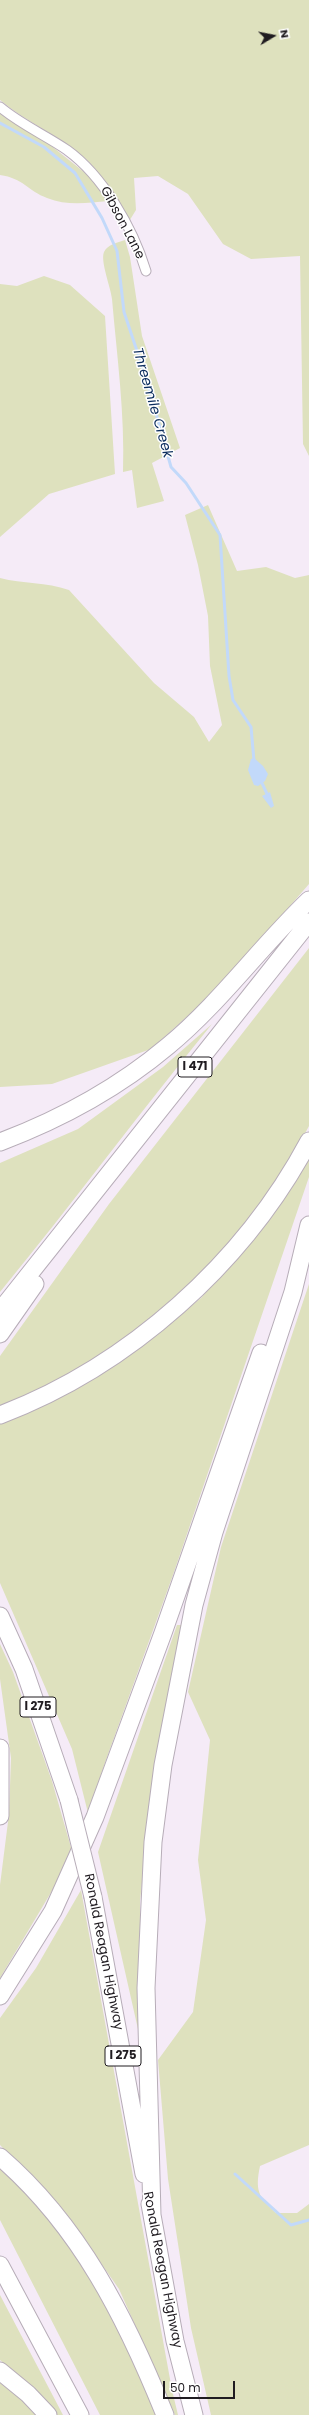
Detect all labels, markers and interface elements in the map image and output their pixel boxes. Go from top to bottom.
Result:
north arrow [253,16,293,56]
text: N [276,28,293,39]
street label: Gibson Lane [96,184,148,262]
water label: Threemile Creek [128,346,176,460]
road number: I 471 [178,1057,212,1077]
road number: I 275 [20,1697,56,1717]
street label: Ronald Reagan Highway [80,1872,126,2032]
road number: I 275 [105,2046,141,2066]
street label: Ronald Reagan Highway [139,2190,185,2350]
scale bar [165,2373,237,2399]
text: 50 m [170,2379,201,2396]

